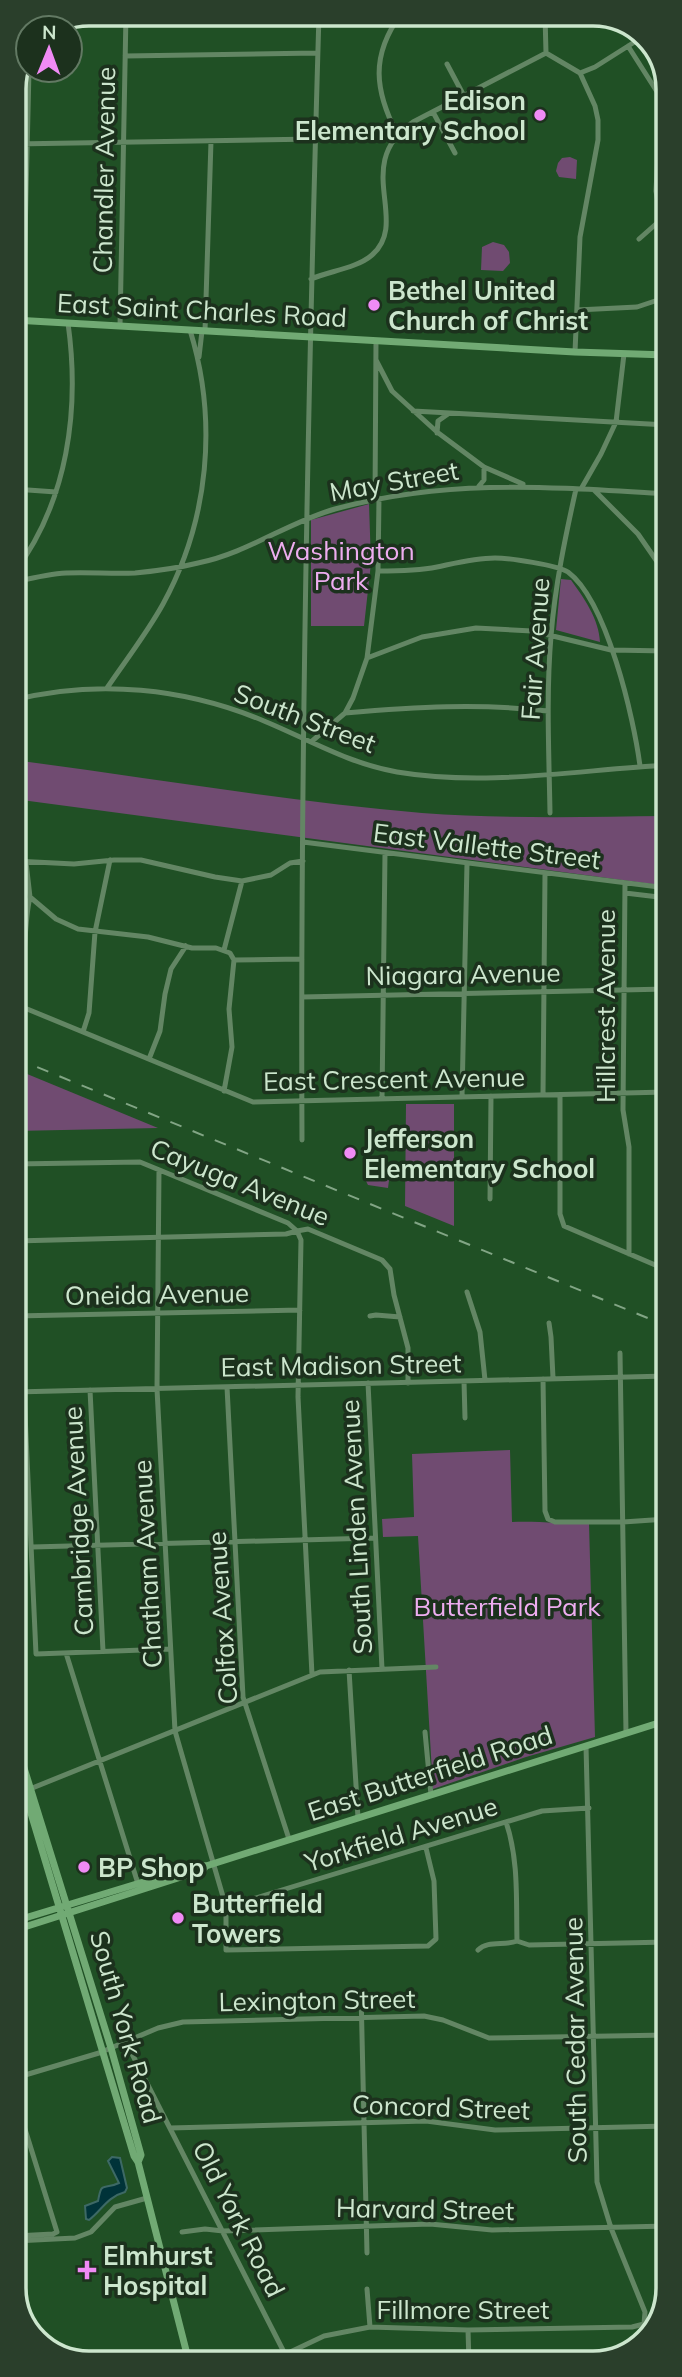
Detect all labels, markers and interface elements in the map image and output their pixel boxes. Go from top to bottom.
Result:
north arrow [14,14,84,84]
text: N [42,20,57,44]
street label: Chandler Avenue [86,66,122,274]
place label: Edison Elementary School [295,84,526,147]
marker: Edison Elementary School [532,107,548,123]
place label: Bethel United Church of Christ [388,274,588,337]
street label: East Saint Charles Road [56,286,348,334]
marker: Bethel United Church of Christ [366,297,382,313]
street label: May Street [327,453,461,509]
park label: Washington Park [267,534,415,597]
street label: Fair Avenue [514,577,556,721]
street label: South Street [229,676,381,760]
street label: East Vallette Street [372,816,602,876]
street label: Hillcrest Avenue [589,909,622,1103]
street label: Niagara Avenue [365,956,561,992]
street label: East Crescent Avenue [263,1060,525,1098]
place label: Jefferson Elementary School [364,1122,595,1185]
street label: Cayuga Avenue [146,1131,334,1233]
marker: Jefferson Elementary School [342,1145,358,1161]
street label: Oneida Avenue [65,1276,249,1312]
street label: East Madison Street [220,1346,462,1384]
street label: South Linden Avenue [333,1399,379,1655]
street label: Cambridge Avenue [56,1405,100,1637]
street label: Chatham Avenue [125,1459,169,1669]
street label: Colfax Avenue [199,1530,245,1706]
park label: Butterfield Park [413,1590,601,1623]
street label: East Butterfield Road [303,1718,557,1828]
street label: Yorkfield Avenue [300,1789,501,1879]
place label: BP Shop [98,1851,204,1884]
marker: BP Shop [76,1859,92,1875]
place label: Butterfield Towers [192,1887,323,1950]
marker: Butterfield Towers [170,1910,186,1926]
street label: South Cedar Avenue [556,1917,594,2163]
street label: South York Road [83,1927,169,2127]
street label: Lexington Street [218,1982,416,2018]
street label: Concord Street [351,2087,531,2127]
street label: Old York Road [186,2136,292,2302]
street label: Harvard Street [336,2191,514,2227]
place label: Elmhurst Hospital [103,2239,213,2302]
marker: Elmhurst Hospital [77,2260,97,2280]
street label: Fillmore Street [377,2293,549,2326]

